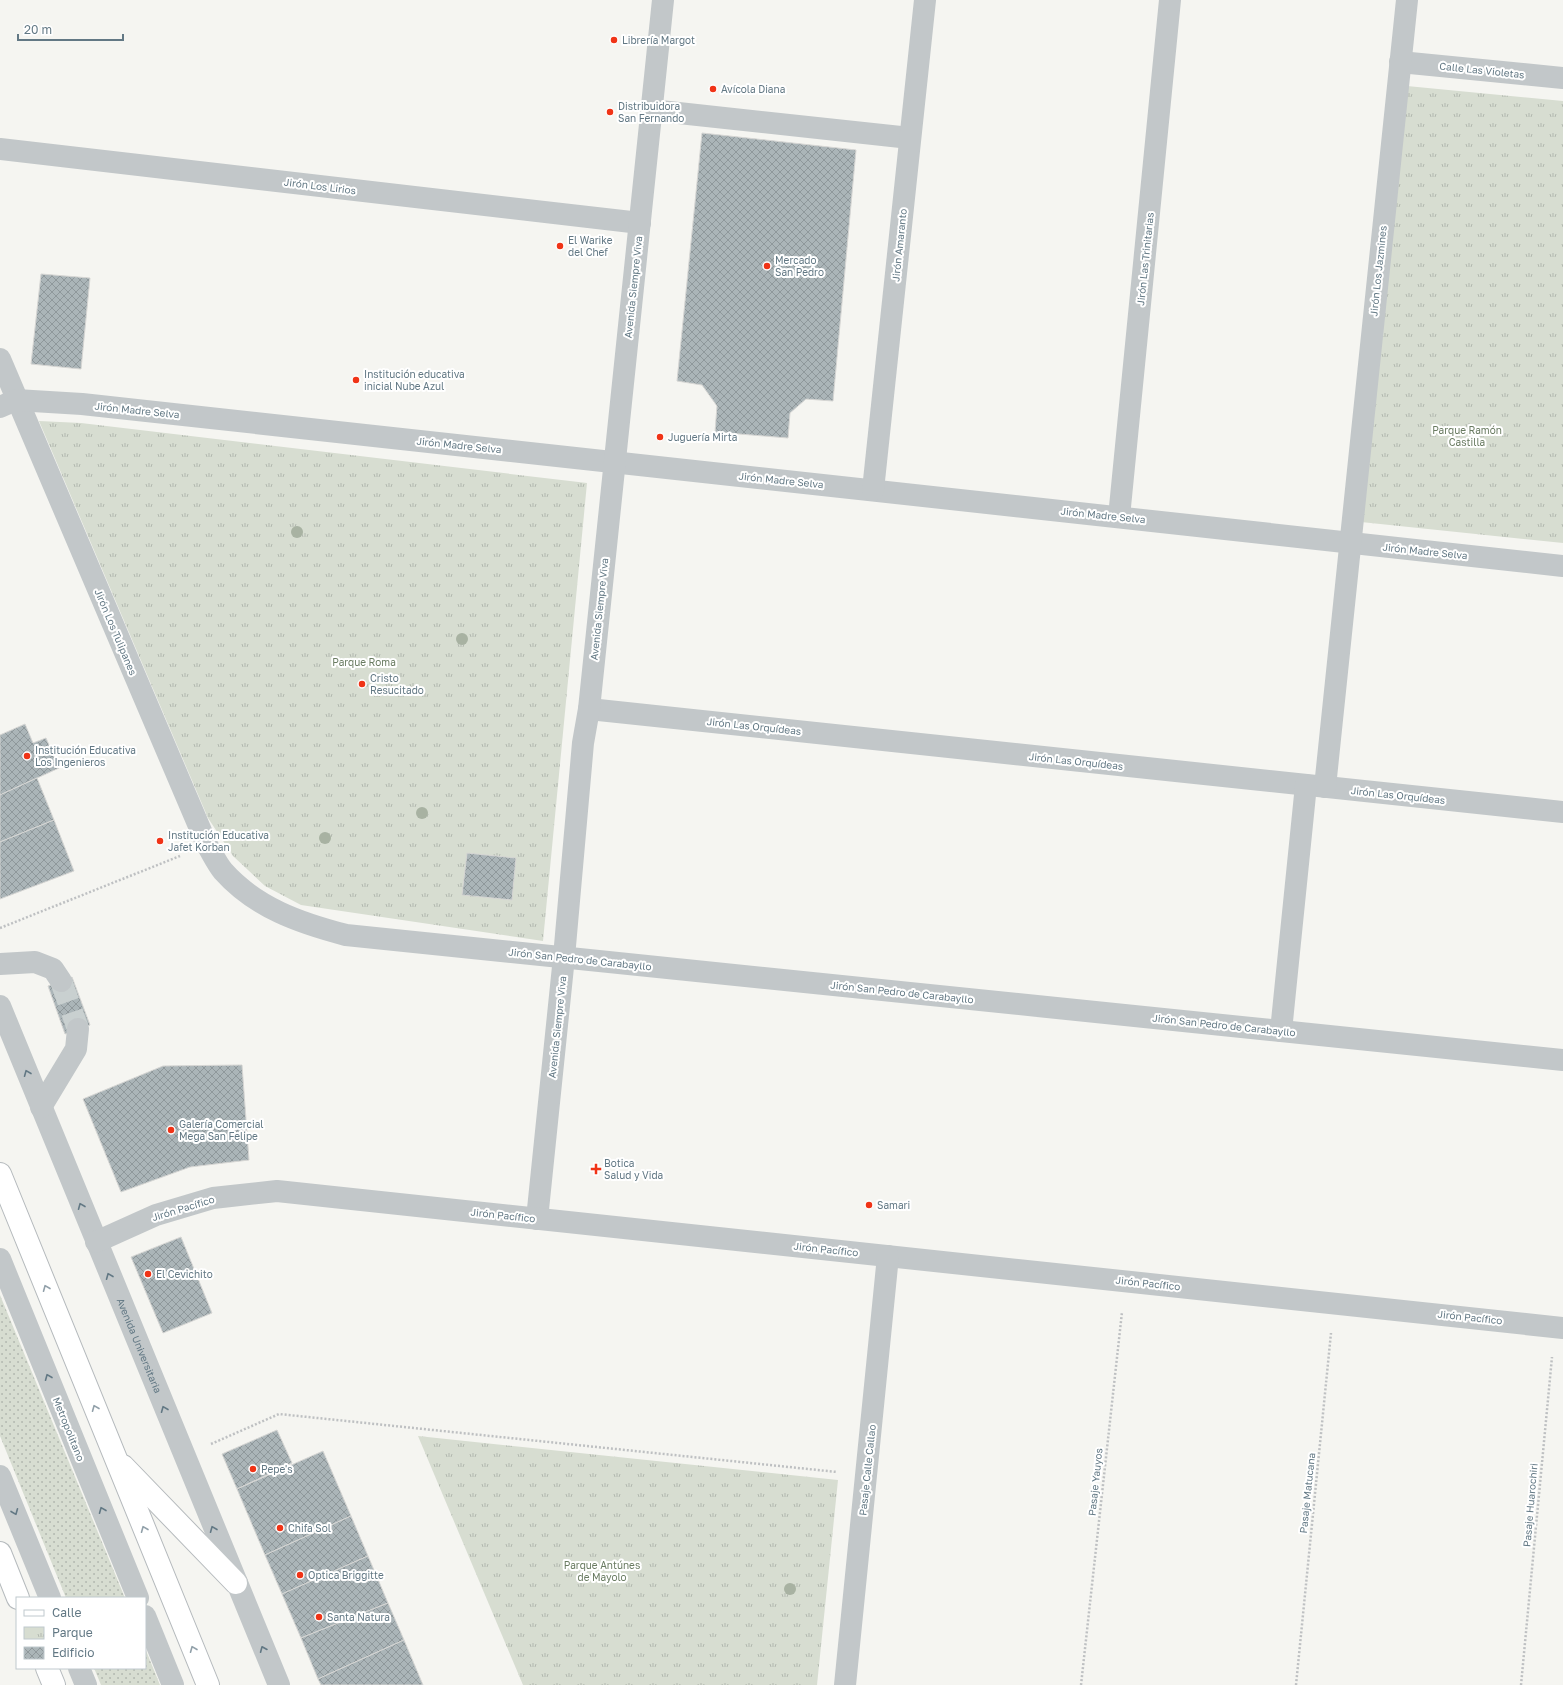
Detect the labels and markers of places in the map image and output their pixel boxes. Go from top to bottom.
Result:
place label: Librería Margot [622,34,695,46]
marker: Librería Margot [609,35,619,45]
place label: Avícola Diana [721,83,785,95]
marker: Avícola Diana [708,84,718,94]
place label: Distribuidora San Fernando [618,100,684,124]
marker: Distribuidora San Fernando [605,107,615,117]
place label: El Warike del Chef [568,234,613,258]
marker: El Warike del Chef [555,241,565,251]
place label: Mercado San Pedro [775,254,824,278]
marker: Mercado San Pedro [762,261,772,271]
place label: Institución educativa inicial Nube Azul [364,368,465,392]
marker: Institución educativa inicial Nube Azul [351,375,361,385]
place label: Juguería Mirta [668,431,737,443]
marker: Juguería Mirta [655,432,665,442]
place label: Cristo Resucitado [370,672,424,696]
marker: Cristo Resucitado [357,679,367,689]
place label: Institución Educativa Los Ingenieros [35,744,136,768]
marker: Institución Educativa Los Ingenieros [22,751,32,761]
place label: Institución Educativa Jafet Korban [168,829,269,853]
marker: Institución Educativa Jafet Korban [155,836,165,846]
place label: Galería Comercial Mega San Felipe [179,1118,264,1142]
marker: Galería Comercial Mega San Felipe [166,1125,176,1135]
place label: Botica Salud y Vida [604,1157,663,1181]
marker: Botica Salud y Vida [591,1164,601,1174]
place label: Samari [877,1199,910,1211]
marker: Samari [864,1200,874,1210]
place label: El Cevichito [156,1268,213,1280]
marker: El Cevichito [143,1269,153,1279]
place label: Pepe's [261,1463,293,1475]
marker: Pepe's [248,1464,258,1474]
place label: Chifa Sol [288,1522,331,1534]
marker: Chifa Sol [275,1523,285,1533]
place label: Optica Briggitte [308,1569,384,1581]
marker: Optica Briggitte [295,1570,305,1580]
place label: Santa Natura [327,1611,390,1623]
marker: Santa Natura [314,1612,324,1622]

